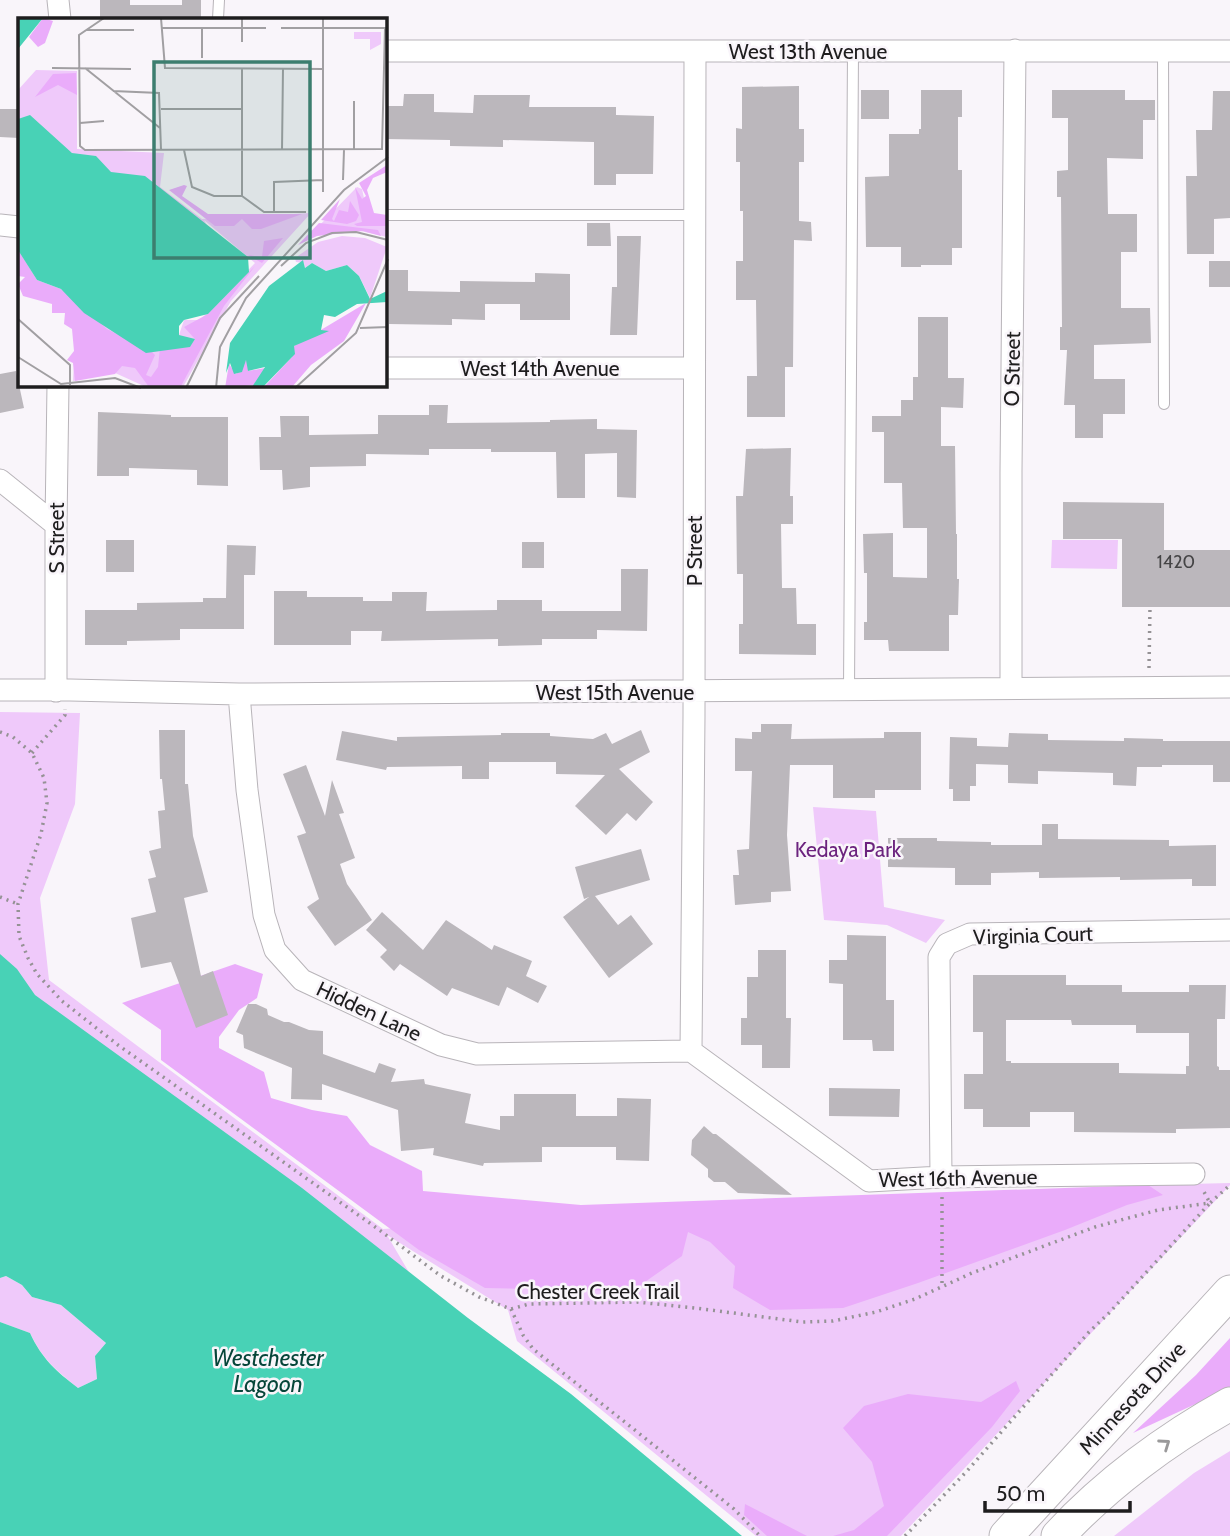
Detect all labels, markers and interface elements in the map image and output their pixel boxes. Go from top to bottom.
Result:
inset map [18,18,387,387]
street label: West 13th Avenue [729,39,887,64]
street label: O Street [999,331,1025,407]
street label: West 14th Avenue [460,356,620,381]
street label: S Street [44,503,69,573]
street label: P Street [682,516,707,586]
house number: 1420 [1157,551,1195,573]
street label: West 15th Avenue [536,680,694,705]
park label: Kedaya Park [795,837,902,862]
street label: Virginia Court [973,920,1093,950]
street label: Hidden Lane [313,976,426,1046]
street label: West 16th Avenue [878,1164,1038,1192]
street label: Chester Creek Trail [517,1279,680,1304]
street label: Minnesota Drive [1074,1336,1191,1459]
water label: Westchester Lagoon [212,1344,325,1398]
one-way arrow [1157,1440,1170,1452]
scale bar [985,1470,1130,1514]
text: 50 m [996,1481,1045,1506]

